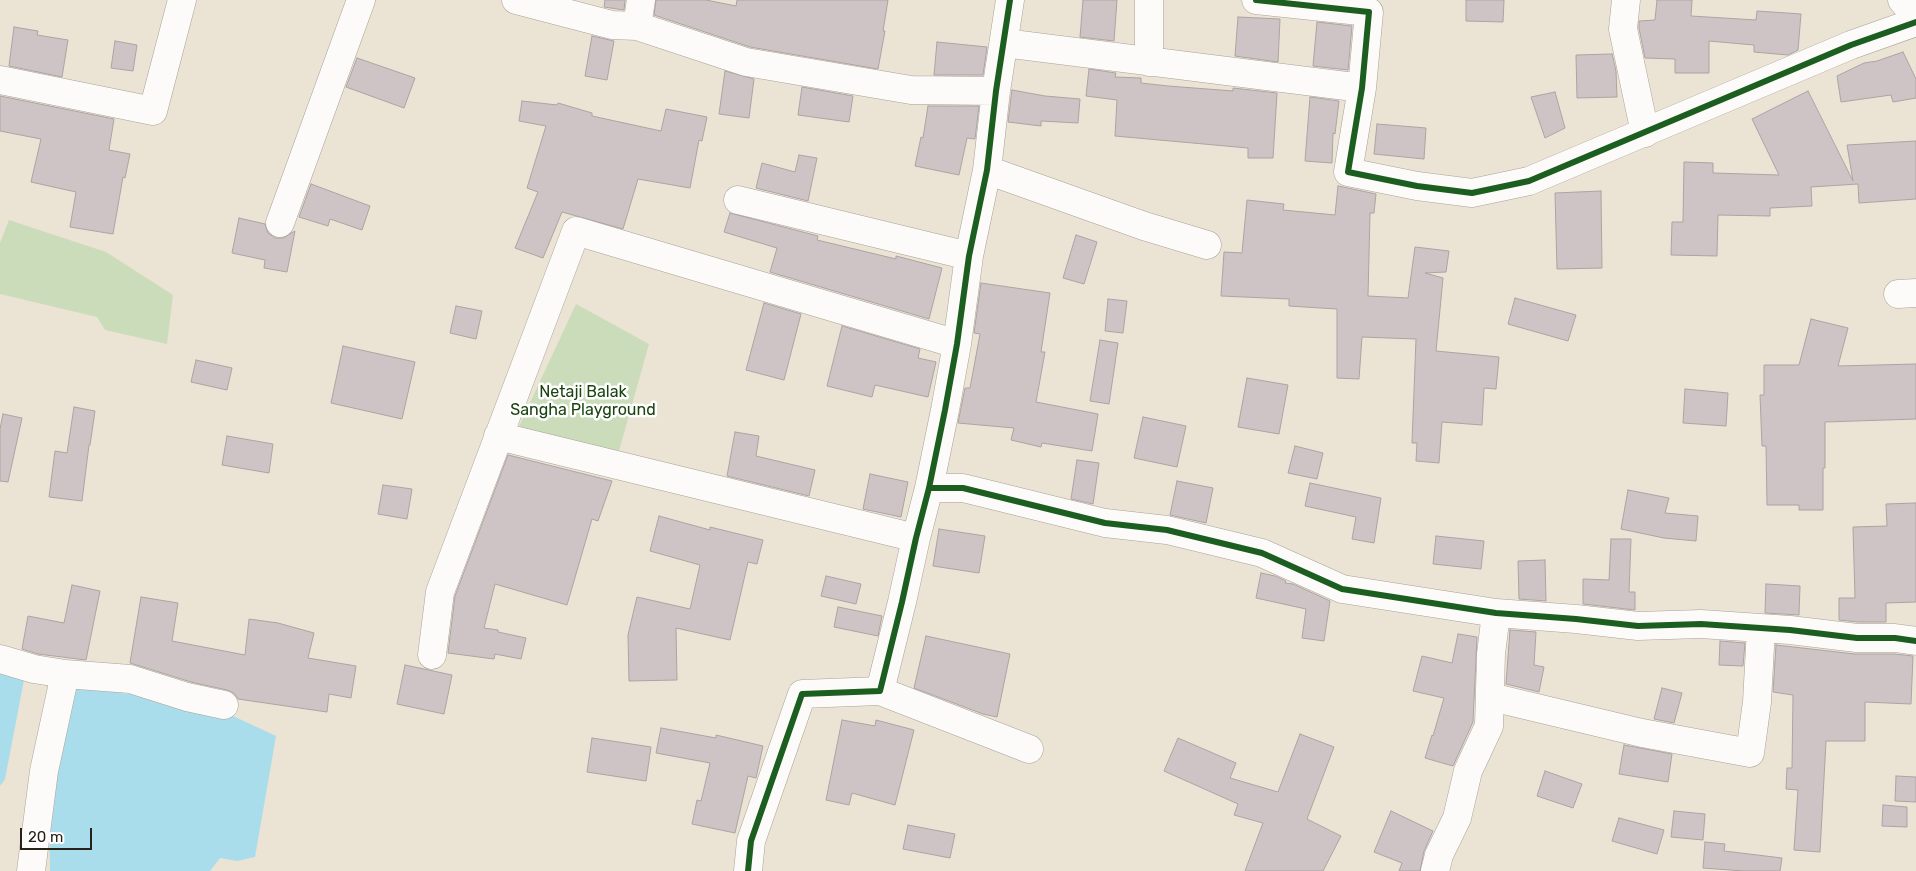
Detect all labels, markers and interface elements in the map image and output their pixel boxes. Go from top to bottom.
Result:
park label: Netaji Balak Sangha Playground [510,382,656,420]
scale bar [22,818,95,850]
text: 20 m [28,828,63,846]

